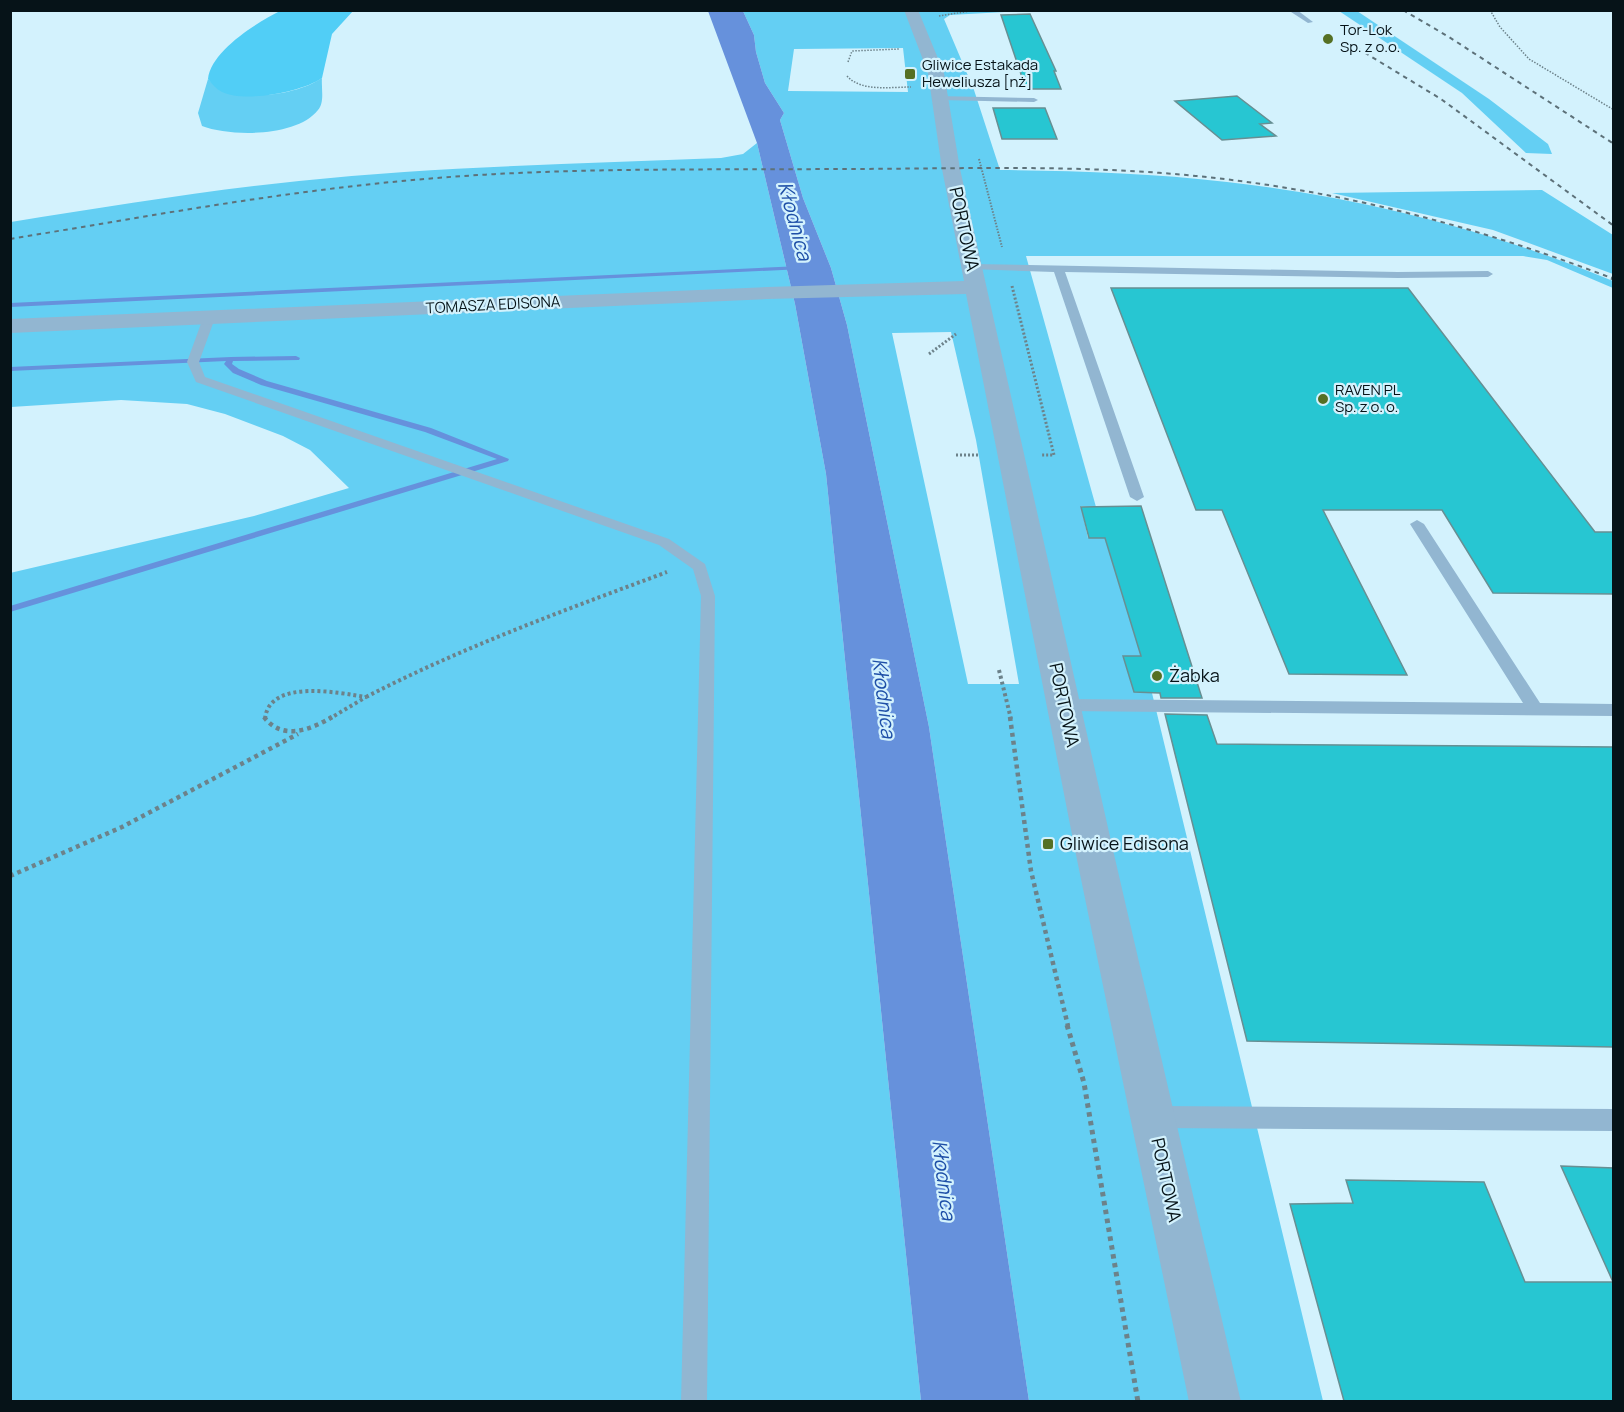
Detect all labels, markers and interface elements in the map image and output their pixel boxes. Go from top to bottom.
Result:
place label: Tor-Lok Sp. z o.o. [1340,19,1400,57]
marker: Tor-Lok Sp. z o.o. [1321,32,1335,46]
place label: Gliwice Estakada Heweliusza [nż] [922,54,1038,92]
marker: Gliwice Estakada Heweliusza [nż] [903,67,917,81]
water label: Kłodnica [772,178,819,264]
street label: PORTOWA [944,185,986,274]
street label: TOMASZA EDISONA [425,290,561,319]
place label: RAVEN PL Sp. z o. o. [1335,379,1401,417]
marker: RAVEN PL Sp. z o. o. [1316,392,1330,406]
water label: Kłodnica [866,656,903,740]
street label: PORTOWA [1044,661,1086,750]
place label: Żabka [1169,663,1220,687]
marker: Żabka [1150,669,1164,683]
place label: Gliwice Edisona [1060,831,1189,855]
marker: Gliwice Edisona [1041,837,1055,851]
street label: PORTOWA [1146,1136,1188,1225]
water label: Kłodnica [926,1138,963,1222]

